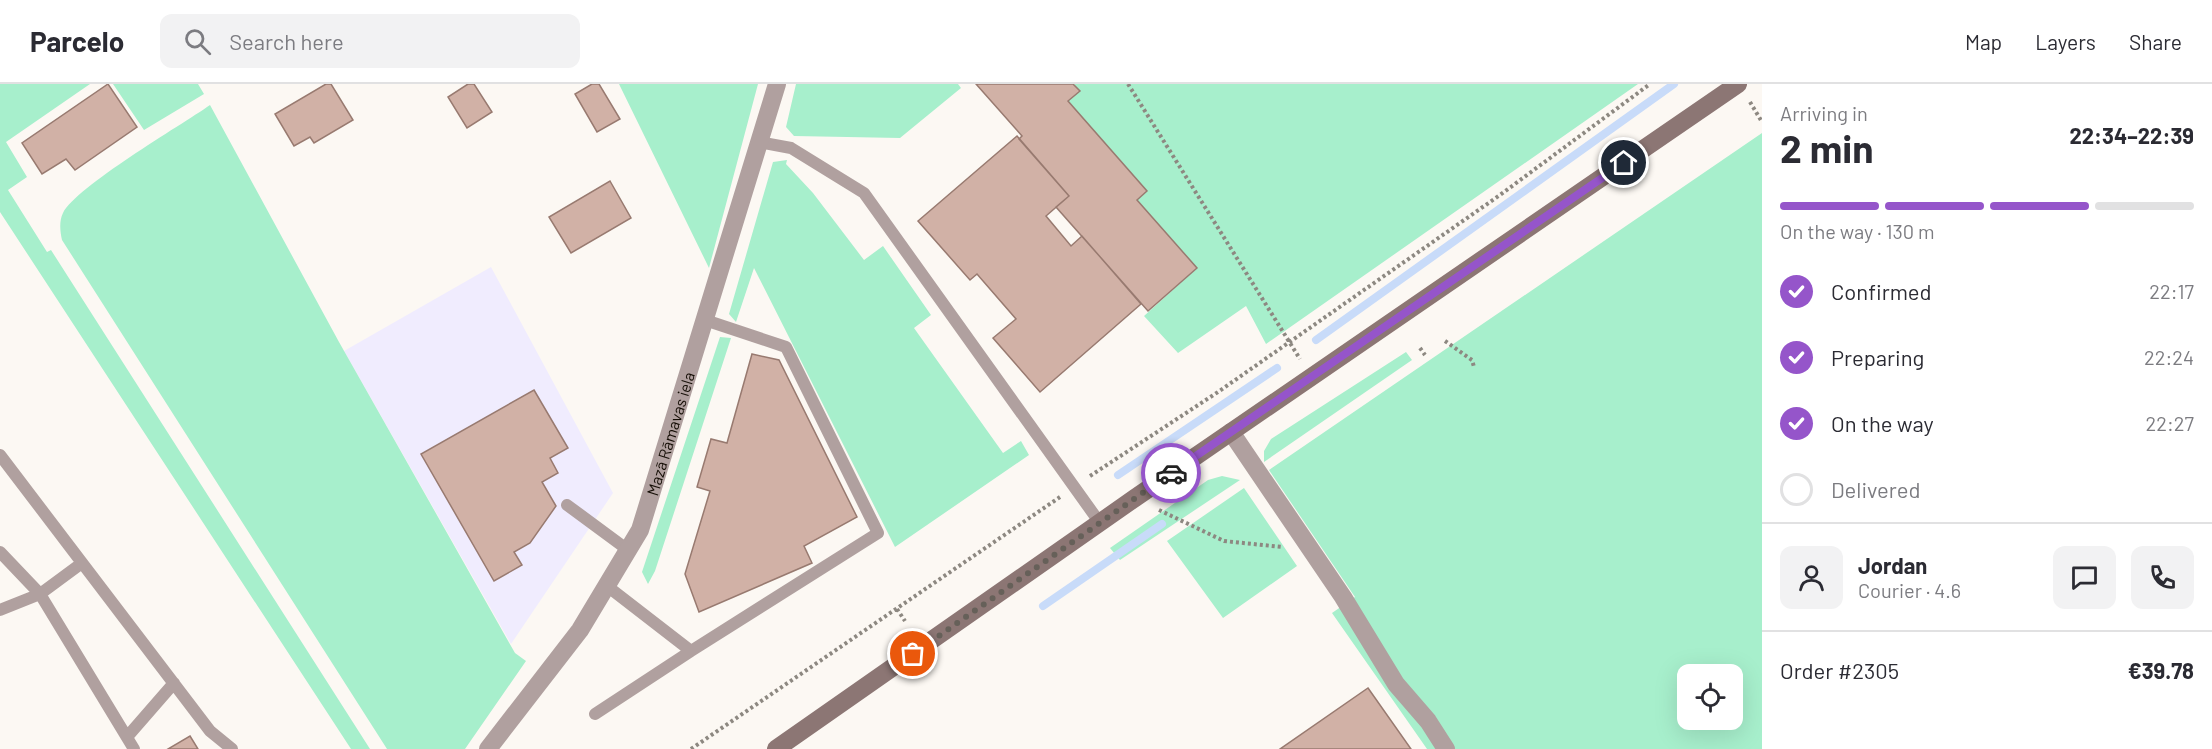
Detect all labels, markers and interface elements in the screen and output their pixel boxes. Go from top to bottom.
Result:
search box [160,14,580,68]
text: Parcelo [30,24,124,58]
icon: search [181,25,214,58]
text: Search here [229,28,344,54]
text: Map [1965,29,2002,54]
text: Layers [2035,29,2096,54]
text: Share [2129,29,2182,54]
text: Arriving in [1780,101,1868,125]
text: 22:34–22:39 [2069,122,2194,148]
text: 2 min [1780,124,1873,171]
pin [1598,137,1649,188]
icon: home [1607,146,1640,179]
text: On the way · 130 m [1780,219,1935,243]
icon: check [1780,275,1813,308]
text: Confirmed [1831,278,1931,304]
text: 22:17 [2149,279,2194,303]
icon: check [1780,341,1813,374]
text: Preparing [1831,344,1924,370]
text: 22:24 [2144,345,2194,369]
street label: Mazā Rāmavas iela [642,369,698,498]
icon: check [1780,407,1813,440]
text: On the way [1831,410,1934,436]
text: 22:27 [2146,411,2194,435]
courier [1141,443,1201,503]
icon: car [1155,457,1188,490]
text: Delivered [1831,476,1920,502]
button: person [1780,546,1843,609]
button: chat [2053,546,2116,609]
button: phone [2131,546,2194,609]
text: Jordan [1858,552,1927,578]
text: Courier · 4.6 [1858,578,1961,602]
pin [887,628,938,679]
icon: bag [896,637,929,670]
text: Order #2305 [1780,657,1899,683]
text: €39.78 [2128,657,2194,683]
map controls [1677,664,1743,730]
button: locate [1677,664,1743,730]

